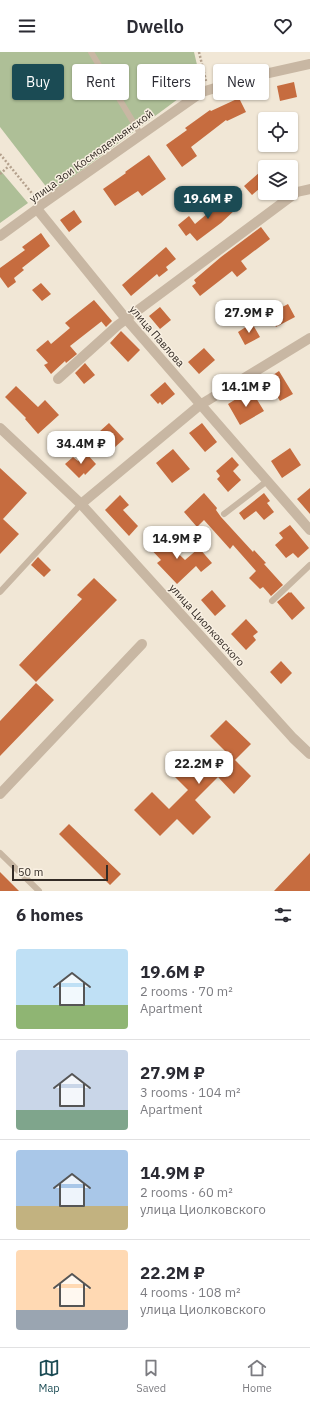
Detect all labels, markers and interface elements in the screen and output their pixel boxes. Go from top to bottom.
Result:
icon: menu [16,15,38,37]
text: Dwello [126,15,184,38]
icon: heart [272,15,294,37]
chip: Buy [12,64,64,100]
chip: Rent [72,64,129,100]
chip: Filters [137,64,205,100]
chip: New [213,64,269,100]
street label: улица Зои Космодемьянской [26,106,156,206]
map controls [258,112,298,200]
button: locate [258,112,298,152]
button: layers [258,160,298,200]
pin: 19.6M ₽ [171,186,245,220]
text: 19.6M ₽ [183,190,233,207]
pin: 27.9M ₽ [212,300,286,334]
street label: улица Павлова [126,302,188,370]
text: 27.9M ₽ [224,304,274,321]
pin: 14.1M ₽ [209,374,283,408]
text: 14.1M ₽ [221,378,271,395]
pin: 34.4M ₽ [44,431,118,465]
text: 34.4M ₽ [56,435,106,452]
pin: 14.9M ₽ [140,526,214,560]
text: 14.9M ₽ [152,530,202,547]
street label: улица Циолковского [166,581,248,669]
pin: 22.2M ₽ [162,751,236,785]
text: 22.2M ₽ [174,755,224,772]
scale bar [12,863,108,882]
text: 50 m [18,865,43,879]
text: 6 homes [16,904,83,926]
icon: filters [272,904,294,926]
text: 19.6M ₽ [140,961,205,983]
icon: home [48,965,96,1013]
text: 2 rooms · 70 m² [140,983,233,1000]
text: Apartment [140,1000,203,1017]
text: 27.9M ₽ [140,1062,205,1084]
icon: home [48,1066,96,1114]
text: 3 rooms · 104 m² [140,1084,241,1101]
text: Apartment [140,1101,203,1118]
text: 14.9M ₽ [140,1162,205,1184]
icon: home [48,1166,96,1214]
text: 2 rooms · 60 m² [140,1184,233,1201]
text: улица Циолковского [140,1201,266,1218]
text: 22.2M ₽ [140,1262,205,1284]
icon: home [48,1266,96,1314]
text: 4 rooms · 108 m² [140,1284,241,1301]
text: улица Циолковского [140,1301,266,1318]
tab: Map [38,1357,60,1395]
tab: Saved [136,1357,166,1395]
tab: Home [242,1357,272,1395]

